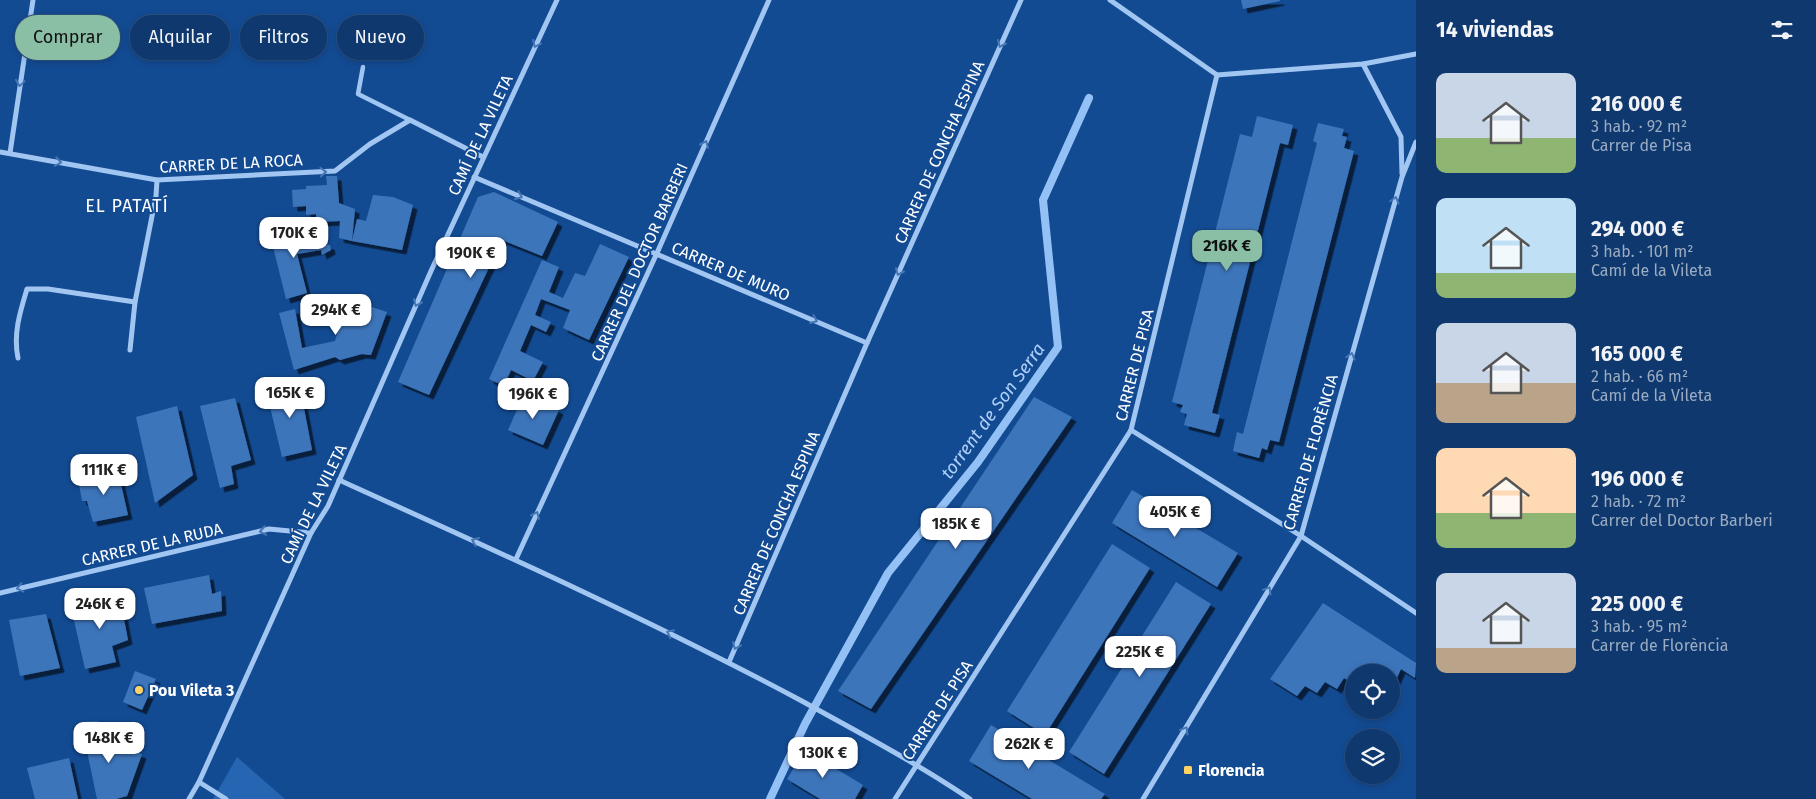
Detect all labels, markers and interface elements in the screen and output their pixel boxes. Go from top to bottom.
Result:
chip: Comprar [15,15,120,60]
chip: Alquilar [130,15,230,60]
chip: Filtros [240,15,327,60]
chip: Nuevo [337,15,424,60]
icon: filters [1768,16,1796,44]
text: 14 viviendas [1436,17,1554,43]
one-way arrow [532,39,543,48]
one-way arrow [997,39,1008,48]
street label: CARRER DE CONCHA ESPINA [890,57,989,247]
street label: CAMÍ DE LA VILETA [443,71,517,199]
one-way arrow [16,78,26,87]
text: 216 000 € [1591,91,1682,117]
icon: home [1476,93,1536,153]
text: 3 hab. · 92 m² [1591,117,1687,136]
text: Carrer de Pisa [1591,136,1692,155]
one-way arrow [699,140,710,149]
street label: CARRER DE LA ROCA [159,150,304,177]
one-way arrow [53,157,62,167]
street label: CARRER DEL DOCTOR BARBERI [587,160,692,364]
one-way arrow [320,166,328,177]
one-way arrow [515,190,523,200]
district label: EL PATATÍ [85,194,169,217]
one-way arrow [1390,196,1400,204]
pin: 170K € [253,216,335,259]
text: 294 000 € [1591,216,1684,242]
icon: home [1476,218,1536,278]
text: 170K € [270,223,318,242]
pin: 216K € [1186,230,1268,272]
pin: 190K € [430,236,512,279]
text: 216K € [1203,236,1251,255]
street label: CARRER DE MURO [669,238,793,305]
text: 3 hab. · 101 m² [1591,242,1693,261]
text: 190K € [446,243,496,262]
text: Camí de la Vileta [1591,261,1712,280]
one-way arrow [894,267,905,276]
pin: 294K € [295,294,377,336]
one-way arrow [413,298,424,307]
text: 294K € [311,300,361,319]
street label: CARRER DE PISA [1111,306,1158,423]
one-way arrow [809,314,818,324]
water label: torrent de Son Serra [936,339,1050,483]
text: 165 000 € [1591,341,1683,367]
icon: home [1476,343,1536,403]
one-way arrow [1346,353,1356,361]
text: 2 hab. · 66 m² [1591,367,1688,386]
street label: CARRER DE FLORÈNCIA [1278,371,1342,532]
pin: 165K € [249,376,331,419]
pin: 196K € [492,378,574,420]
text: 165K € [266,383,314,402]
text: 196K € [509,384,557,403]
text: Camí de la Vileta [1591,386,1712,405]
street label: CARRER DE CONCHA ESPINA [729,428,824,618]
street label: CAMÍ DE LA VILETA [275,440,351,567]
pin: 111K € [63,454,145,496]
text: 111K € [81,460,127,479]
text: 196 000 € [1591,466,1684,492]
icon: home [1476,468,1536,528]
text: 2 hab. · 72 m² [1591,492,1686,511]
pin: 405K € [1134,496,1216,538]
text: 405K € [1150,502,1200,521]
pin: 185K € [915,508,997,550]
one-way arrow [530,511,541,520]
text: Carrer del Doctor Barberi [1591,511,1773,530]
text: 185K € [932,514,980,533]
street label: CARRER DE LA RUDA [80,519,225,570]
one-way arrow [259,525,267,536]
one-way arrow [471,537,480,548]
one-way arrow [15,582,24,593]
one-way arrow [1262,587,1272,596]
pin: 246K € [59,588,141,630]
text: 225 000 € [1591,591,1683,617]
icon: home [1476,593,1536,653]
text: 246K € [75,594,125,613]
text: 3 hab. · 95 m² [1591,617,1688,636]
one-way arrow [666,629,675,640]
pin: 225K € [1099,636,1181,678]
text: Carrer de Florència [1591,636,1728,655]
one-way arrow [732,641,743,650]
text: 225K € [1116,642,1164,661]
street label: CARRER DE PISA [898,656,977,764]
map controls [1345,664,1400,784]
button: locate [1345,664,1400,719]
place label: Pou Vileta 3 [149,681,234,700]
marker: Pou Vileta 3 [133,684,145,696]
pin: 148K € [68,722,150,764]
one-way arrow [1178,726,1188,735]
text: 148K € [84,728,134,747]
pin: 262K € [988,728,1070,770]
button: layers [1345,729,1400,784]
text: 262K € [1005,734,1053,753]
pin: 130K € [782,736,864,779]
text: 130K € [799,743,847,762]
place label: Florencia [1198,761,1265,780]
marker: Florencia [1182,764,1194,776]

